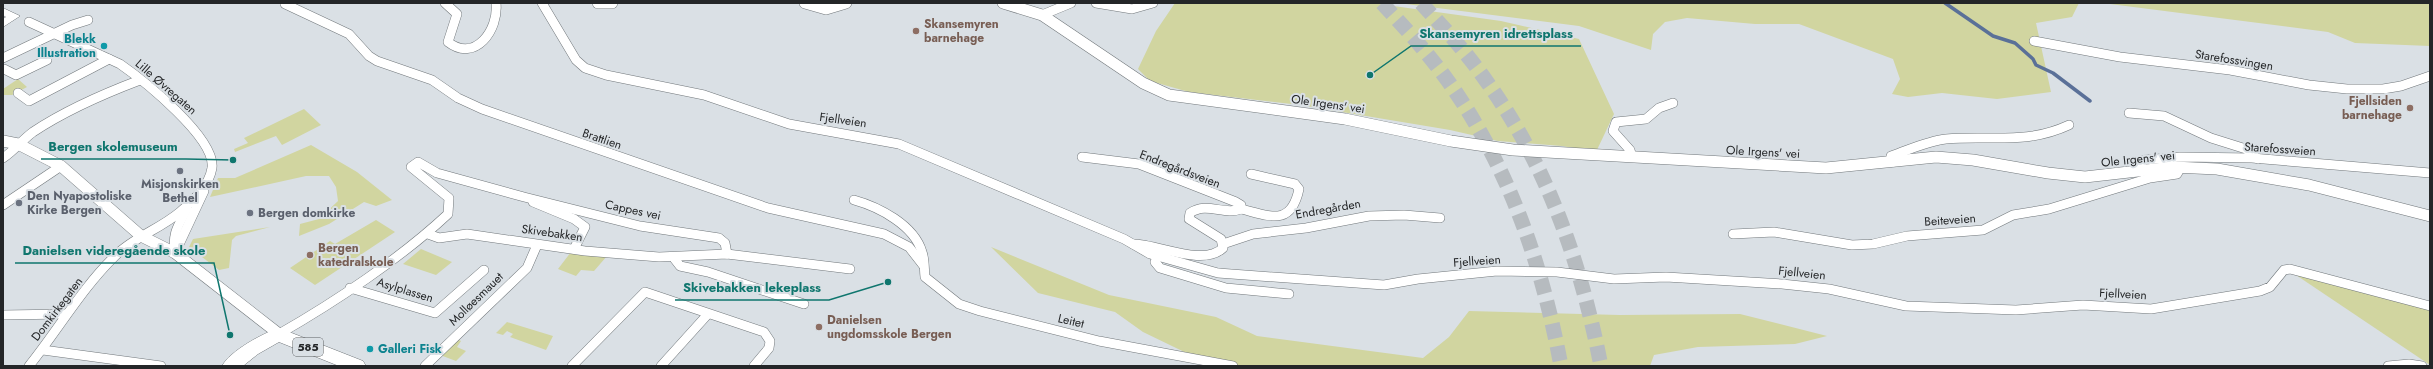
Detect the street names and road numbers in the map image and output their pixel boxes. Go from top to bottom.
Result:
street label: Starefossvingen [2194,45,2274,75]
street label: Lille Øvregaten [131,55,201,119]
street label: Ole Irgens' vei [1290,90,1366,118]
street label: Fjellveien [818,108,868,132]
street label: Brattlien [580,124,624,154]
street label: Starefossveien [2244,138,2316,160]
street label: Ole Irgens' vei [1726,141,1800,163]
street label: Endregårdsveien [1137,145,1223,193]
street label: Ole Irgens' vei [2100,146,2176,172]
street label: Endregården [1294,194,1362,224]
street label: Cappes vei [603,195,663,225]
street label: Beiteveien [1924,209,1976,231]
street label: Skivebakken [520,220,584,246]
street label: Fjellveien [1453,250,1501,272]
street label: Fjellveien [1777,262,1827,284]
street label: Molløesmauet [445,268,507,330]
street label: Domkirkegaten [27,273,87,345]
street label: Asylplassen [375,273,435,307]
street label: Fjellveien [2099,284,2147,304]
street label: Leitet [1056,309,1086,333]
road number: 585 [293,338,323,356]

